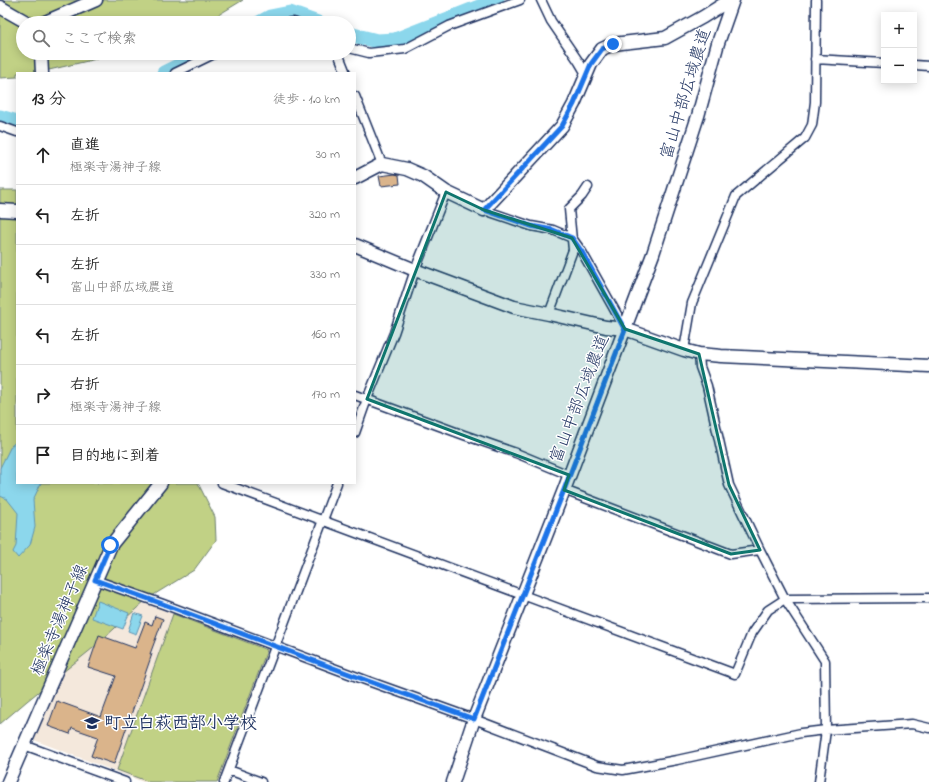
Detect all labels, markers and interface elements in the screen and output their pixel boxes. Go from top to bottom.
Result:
map controls [881,12,917,84]
button: + [881,12,917,48]
search box [16,16,356,60]
street label: 富山中部広域農道 [654,25,718,163]
icon: search [30,27,52,49]
text: ここで検索 [62,28,137,50]
route end [604,35,622,53]
button: − [881,48,917,84]
text: 13 分 [32,87,66,112]
text: 徒歩 · 1.0 km [273,90,340,109]
text: 直進 [70,134,100,156]
icon: ahead [32,144,54,166]
text: 30 m [316,145,340,164]
text: 極楽寺湯神子線 [70,158,161,177]
icon: left [32,204,54,226]
text: 左折 [70,205,100,227]
text: 320 m [309,205,340,224]
text: 左折 [70,254,100,276]
icon: left [32,264,54,286]
text: 330 m [310,265,340,284]
text: 富山中部広域農道 [70,278,174,297]
icon: left [32,324,54,346]
text: 左折 [70,325,100,347]
text: 160 m [311,325,340,344]
street label: 富山中部広域農道 [544,331,616,467]
text: 右折 [70,374,100,396]
icon: right [32,384,54,406]
text: 170 m [312,385,340,404]
text: 極楽寺湯神子線 [70,398,161,417]
icon: arrive [32,444,54,466]
text: 目的地に到着 [70,445,160,467]
route start [101,536,119,554]
street label: 極楽寺湯神子線 [25,560,95,680]
place label: 町立白萩西部小学校 [104,711,257,736]
school or university icon: 町立白萩西部小学校 [83,714,101,732]

